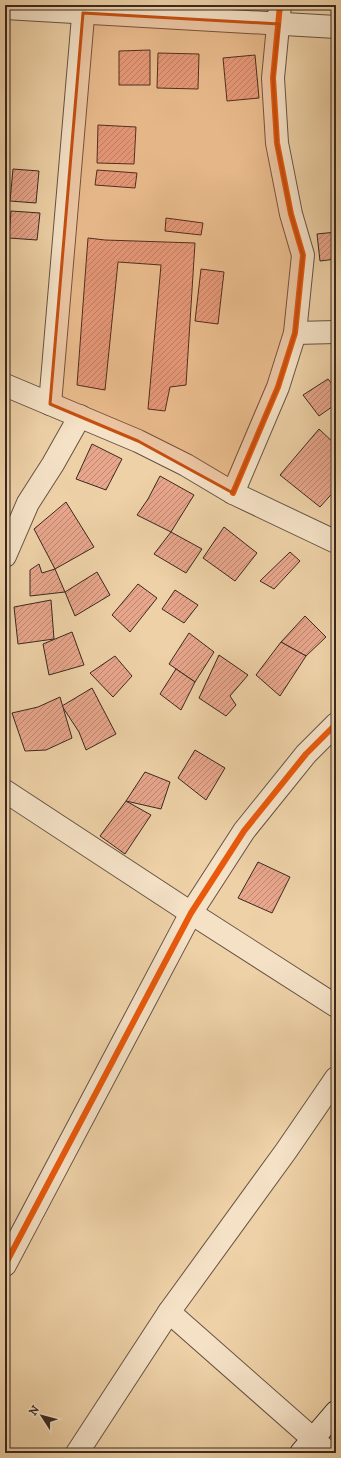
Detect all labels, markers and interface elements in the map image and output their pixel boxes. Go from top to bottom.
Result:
north arrow [22,1396,62,1436]
text: N [26,1403,43,1418]

